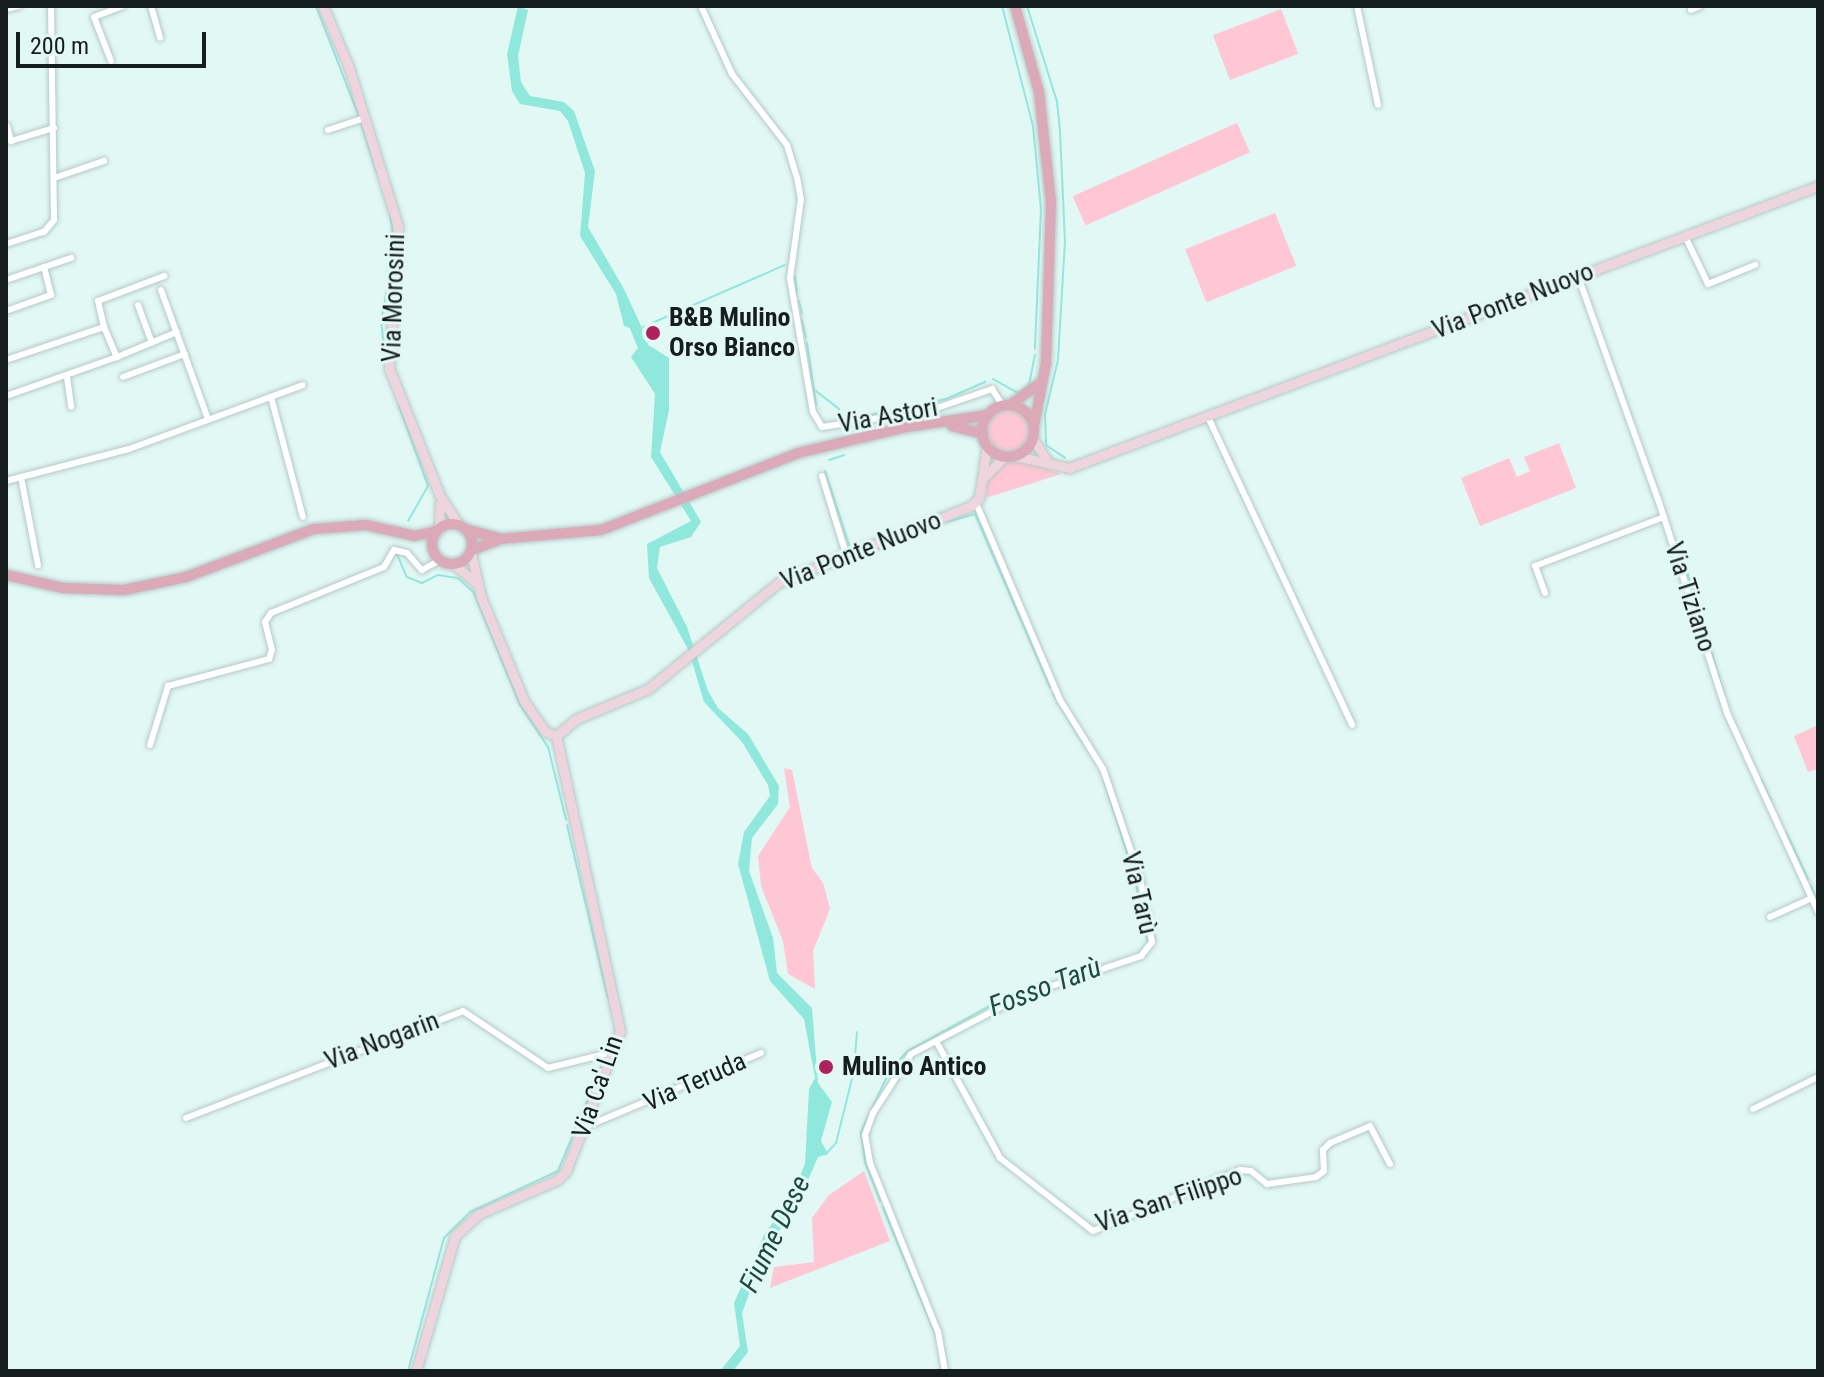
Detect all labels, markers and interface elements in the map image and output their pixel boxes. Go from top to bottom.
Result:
scale bar [20,16,210,66]
text: 200 m [30,32,89,60]
street label: Via Morosini [376,233,412,363]
street label: Via Ponte Nuovo [1428,256,1598,346]
place label: B&B Mulino Orso Bianco [669,302,795,364]
marker: B&B Mulino Orso Bianco [644,324,662,342]
street label: Via Astori [836,392,940,440]
street label: Via Ponte Nuovo [776,505,946,597]
street label: Via Tiziano [1658,538,1722,656]
street label: Via Tarù [1114,849,1164,937]
water label: Fosso Tarù [984,950,1106,1024]
street label: Via Nogarin [320,1005,444,1077]
street label: Via Ca' Lin [566,1031,630,1143]
street label: Via Teruda [639,1046,751,1118]
place label: Mulino Antico [842,1051,986,1083]
marker: Mulino Antico [817,1058,835,1076]
street label: Via San Filippo [1092,1160,1246,1240]
water label: Fiume Dese [732,1170,818,1298]

